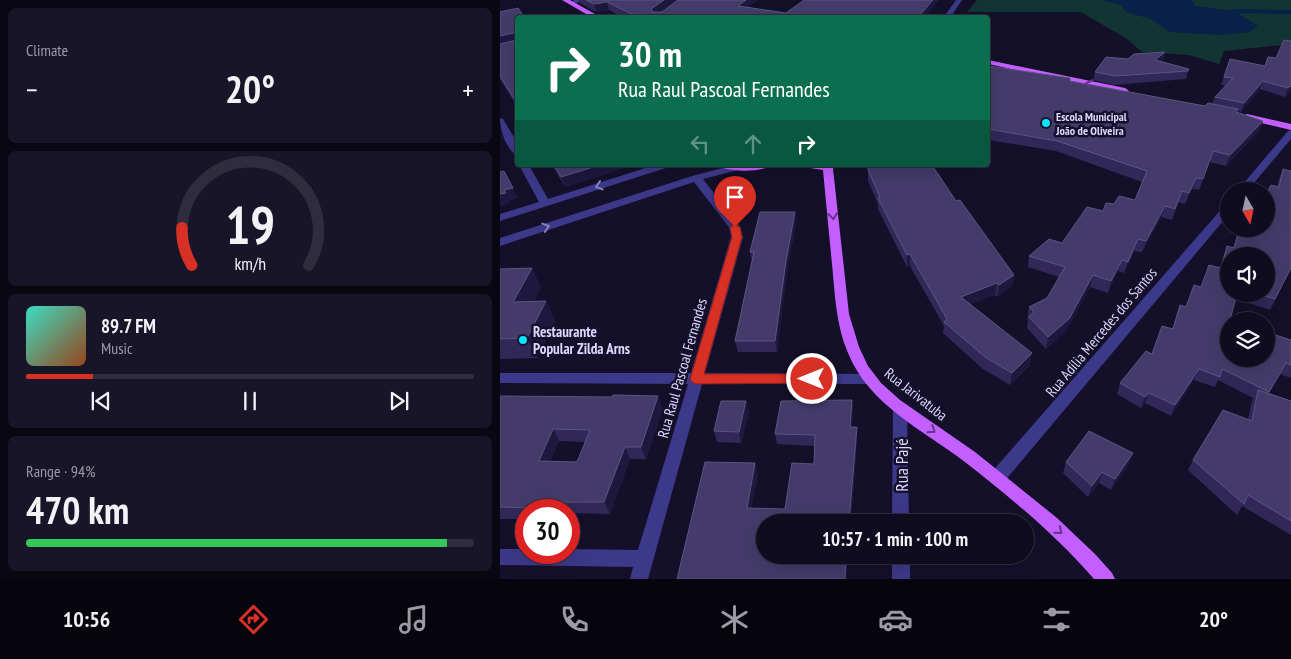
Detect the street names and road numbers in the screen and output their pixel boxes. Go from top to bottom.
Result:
street label: Rua Adília Mercedes dos Santos [1041,263,1161,401]
street label: Rua Raul Pascoal Fernandes [653,296,711,440]
street label: Rua Jarivatuba [881,363,951,425]
street label: Rua Pajé [890,438,913,492]

